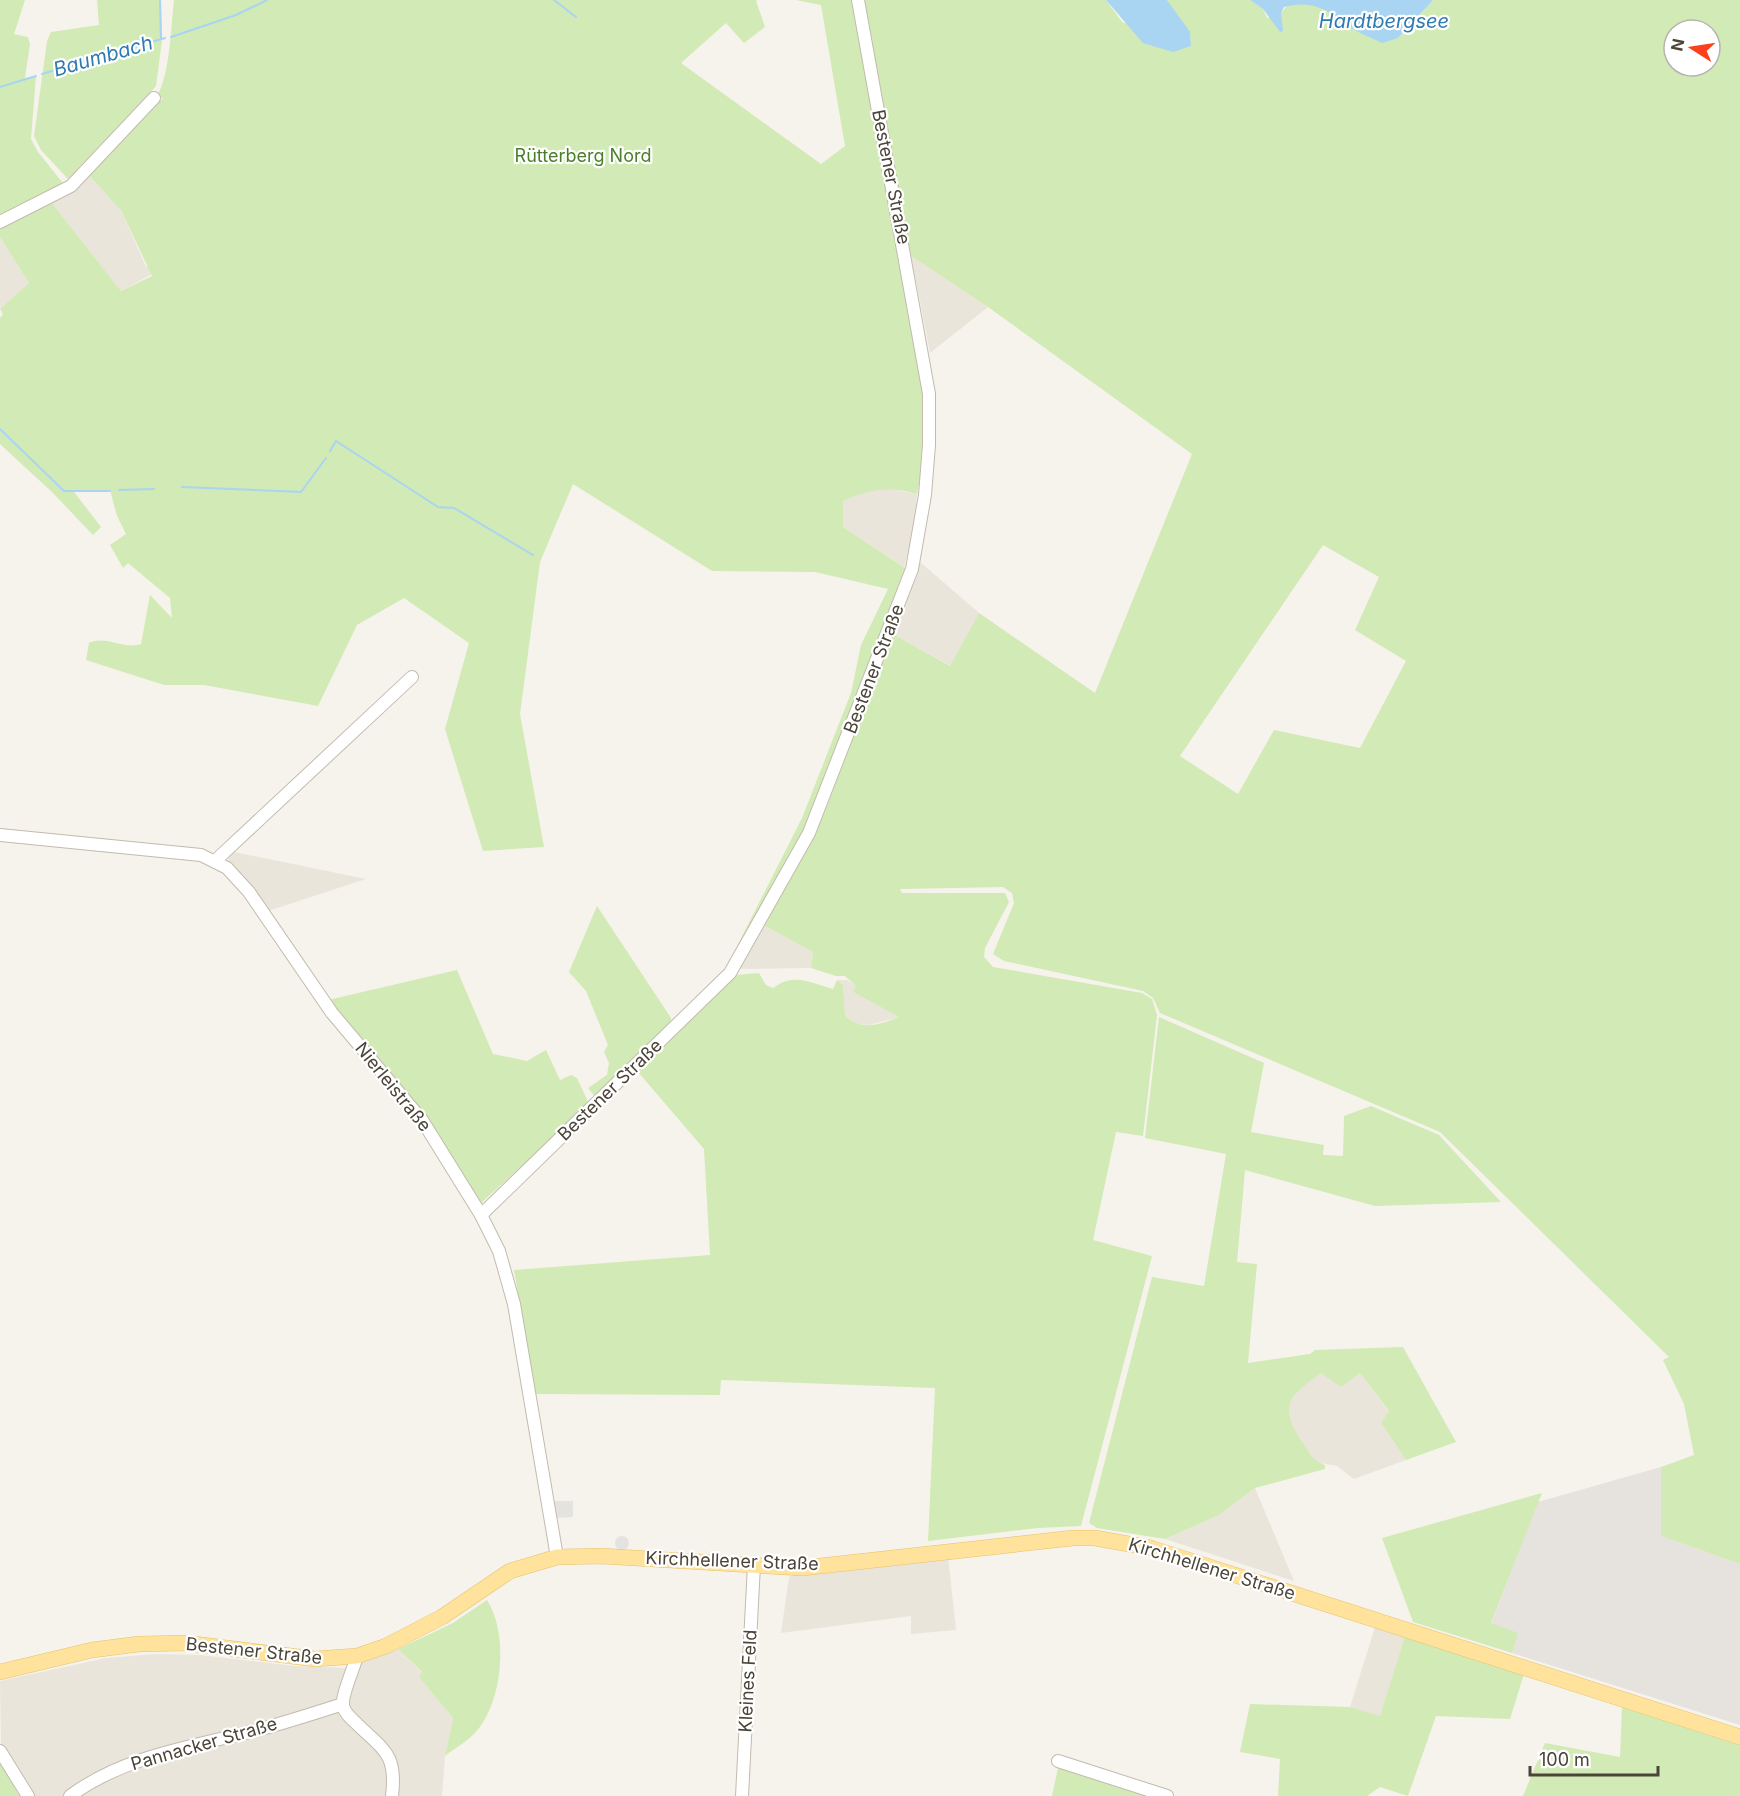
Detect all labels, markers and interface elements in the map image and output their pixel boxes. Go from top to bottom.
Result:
water label: Hardtbergsee [1319,9,1449,33]
north arrow [1662,18,1722,78]
water label: Baumbach [50,30,156,82]
text: N [1666,37,1688,53]
street label: Bestener Straße [868,108,915,246]
park label: Rütterberg Nord [515,145,651,166]
street label: Bestener Straße [839,601,908,736]
street label: Bestener Straße [553,1035,666,1145]
street label: Nierleistraße [351,1038,436,1135]
street label: Kirchhellener Straße [1126,1533,1298,1604]
street label: Kirchhellener Straße [645,1547,819,1574]
street label: Kleines Feld [734,1629,761,1733]
street label: Bestener Straße [185,1633,323,1668]
street label: Pannacker Straße [128,1713,279,1774]
scale bar [1530,1739,1658,1777]
text: 100 m [1539,1749,1590,1770]

